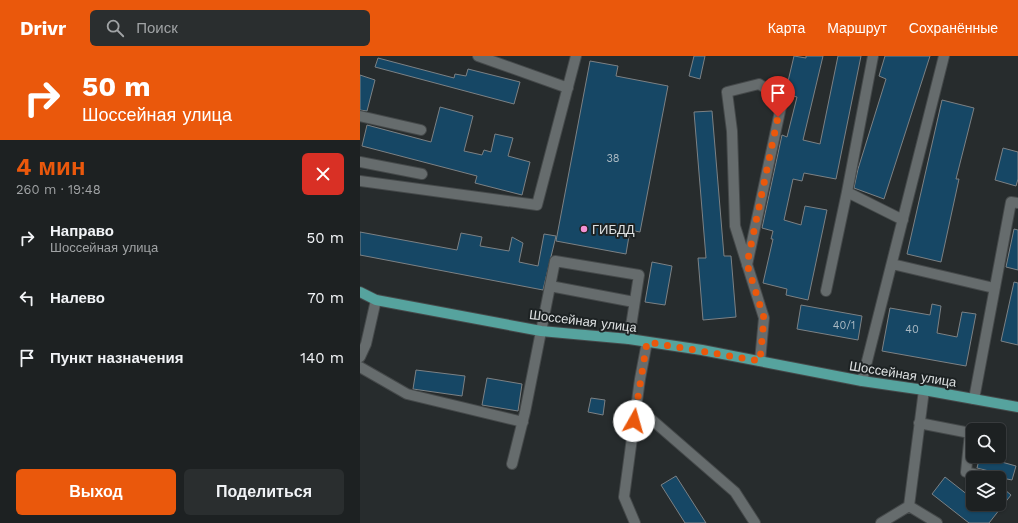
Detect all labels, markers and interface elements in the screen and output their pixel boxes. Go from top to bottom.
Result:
search box [90,10,370,46]
text: Drivr [20,17,66,40]
icon: search [104,17,126,39]
text: Поиск [136,19,178,37]
text: Карта [768,20,805,36]
text: Маршрут [827,20,887,36]
text: Сохранённые [909,20,998,36]
text: 50 m [82,70,151,103]
icon: right [16,72,68,124]
pin [761,76,795,117]
icon: arrive [767,82,789,104]
text: Шоссейная улица [82,104,232,125]
house number: 38 [606,152,620,165]
text: 4 мин [16,153,85,181]
button: close [302,153,344,195]
text: 260 m · 19:48 [16,182,101,197]
text: Направо [50,222,114,240]
place label: ГИБДД [592,222,635,237]
marker: ГИБДД [579,224,589,234]
icon: right [16,227,38,249]
text: 50 m [307,229,344,247]
text: Шоссейная улица [50,240,158,255]
icon: left [16,287,38,309]
text: Налево [50,289,105,307]
text: 70 m [307,289,344,307]
street label: Шоссейная улица [528,307,638,335]
house number: 40/1 [833,319,855,332]
house number: 40 [905,323,919,336]
icon: arrive [16,347,38,369]
text: Пункт назначения [50,349,183,367]
text: 140 m [300,349,344,367]
street label: Шоссейная улица [848,358,958,390]
position arrow [613,400,655,442]
map controls [966,423,1006,511]
button: search [966,423,1006,463]
button: Выход [16,469,176,515]
button: Поделиться [184,469,344,515]
button: layers [966,471,1006,511]

